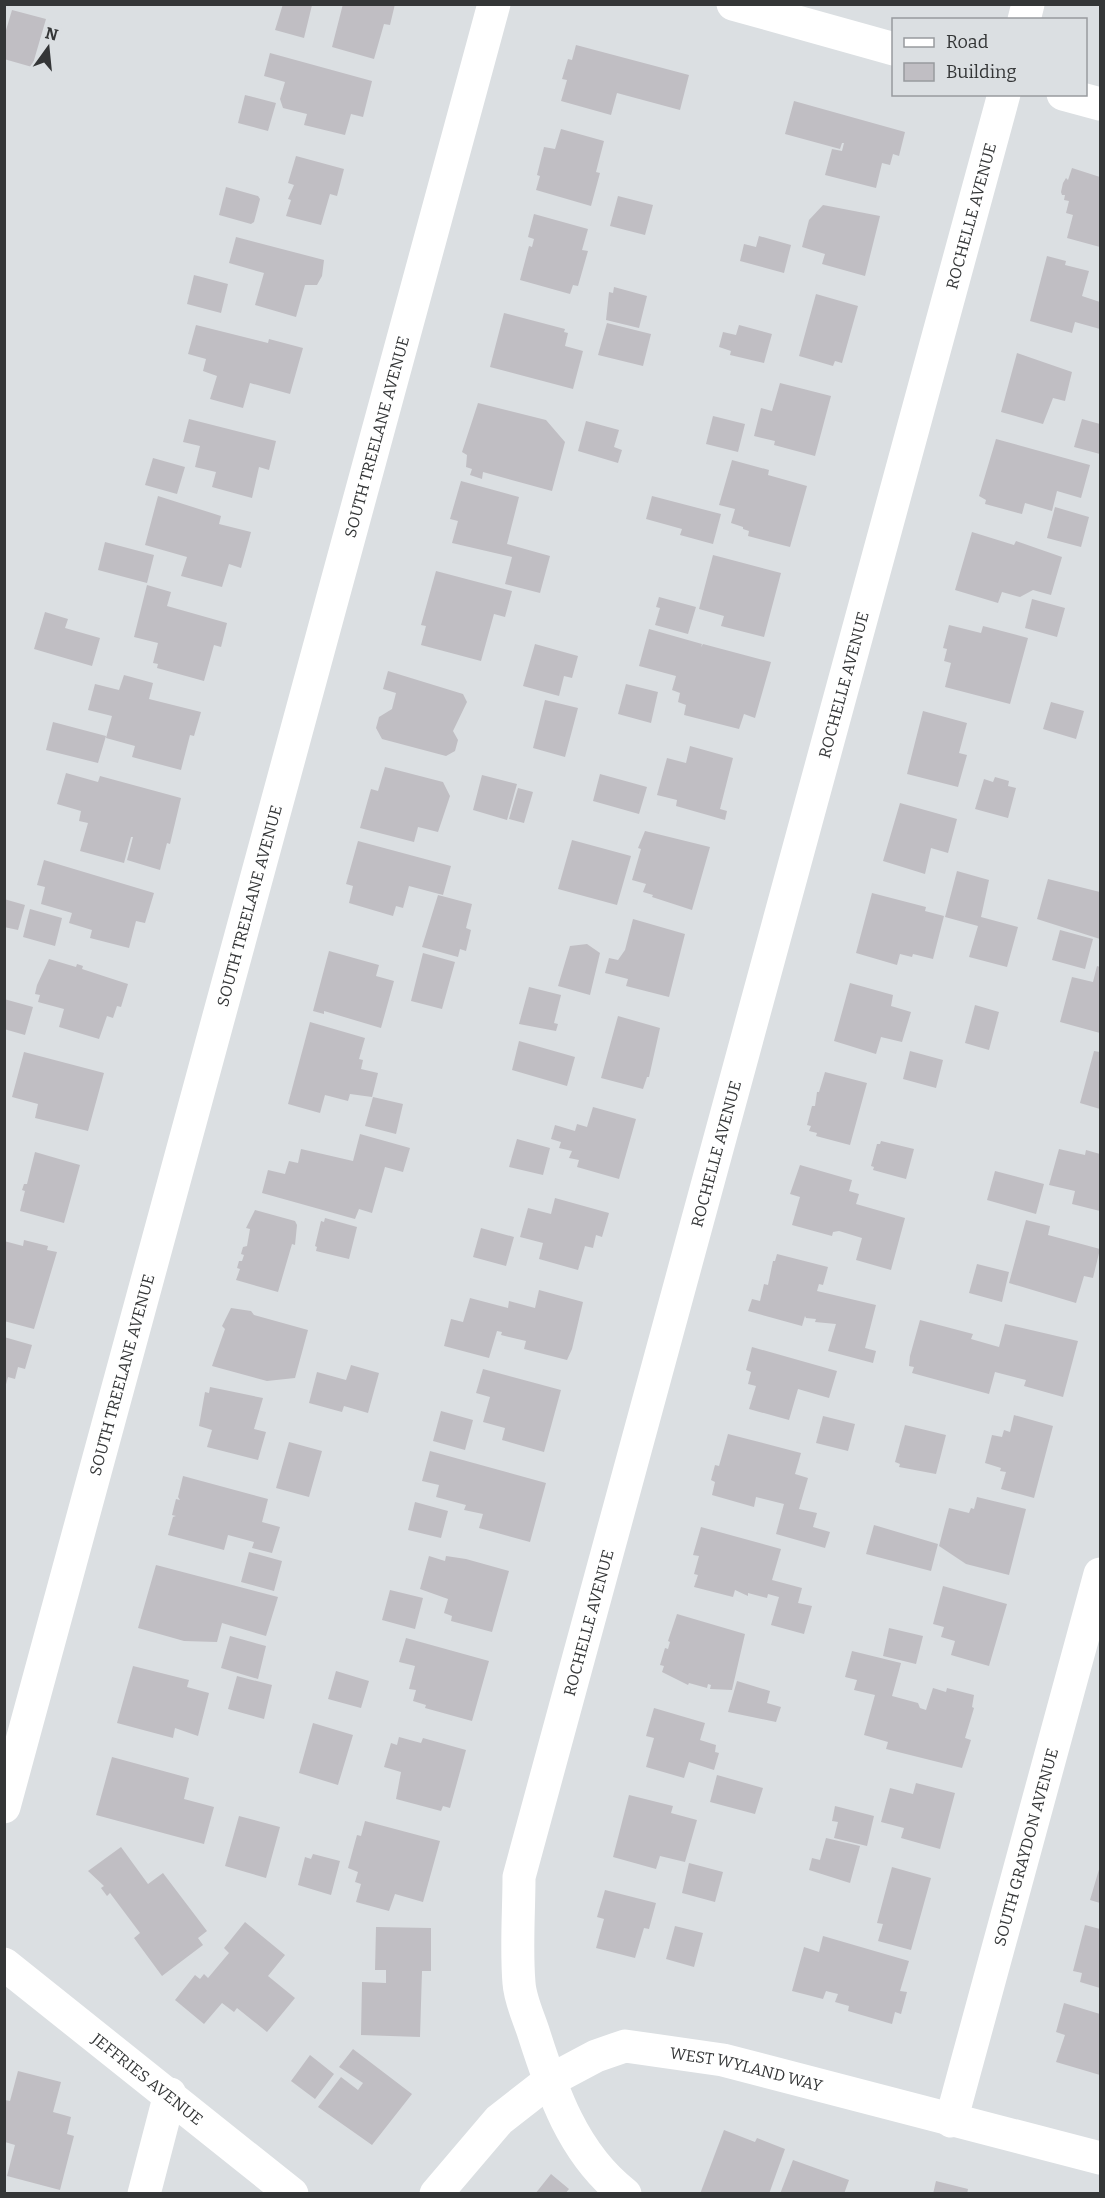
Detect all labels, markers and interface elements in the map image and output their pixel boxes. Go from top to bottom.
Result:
north arrow [18,18,78,78]
legend [892,18,1087,96]
text: N [43,23,60,45]
text: Road [946,31,989,53]
text: Building [946,61,1017,83]
street label: ROCHELLE AVENUE [942,140,1000,291]
street label: SOUTH TREELANE AVENUE [340,334,413,540]
street label: ROCHELLE AVENUE [814,609,872,760]
street label: SOUTH TREELANE AVENUE [213,803,285,1009]
street label: ROCHELLE AVENUE [687,1078,745,1229]
street label: SOUTH TREELANE AVENUE [85,1272,158,1478]
street label: ROCHELLE AVENUE [559,1547,617,1698]
street label: SOUTH GRAYDON AVENUE [990,1746,1062,1948]
street label: JEFFRIES AVENUE [88,2028,207,2129]
street label: WEST WYLAND WAY [669,2043,825,2095]

